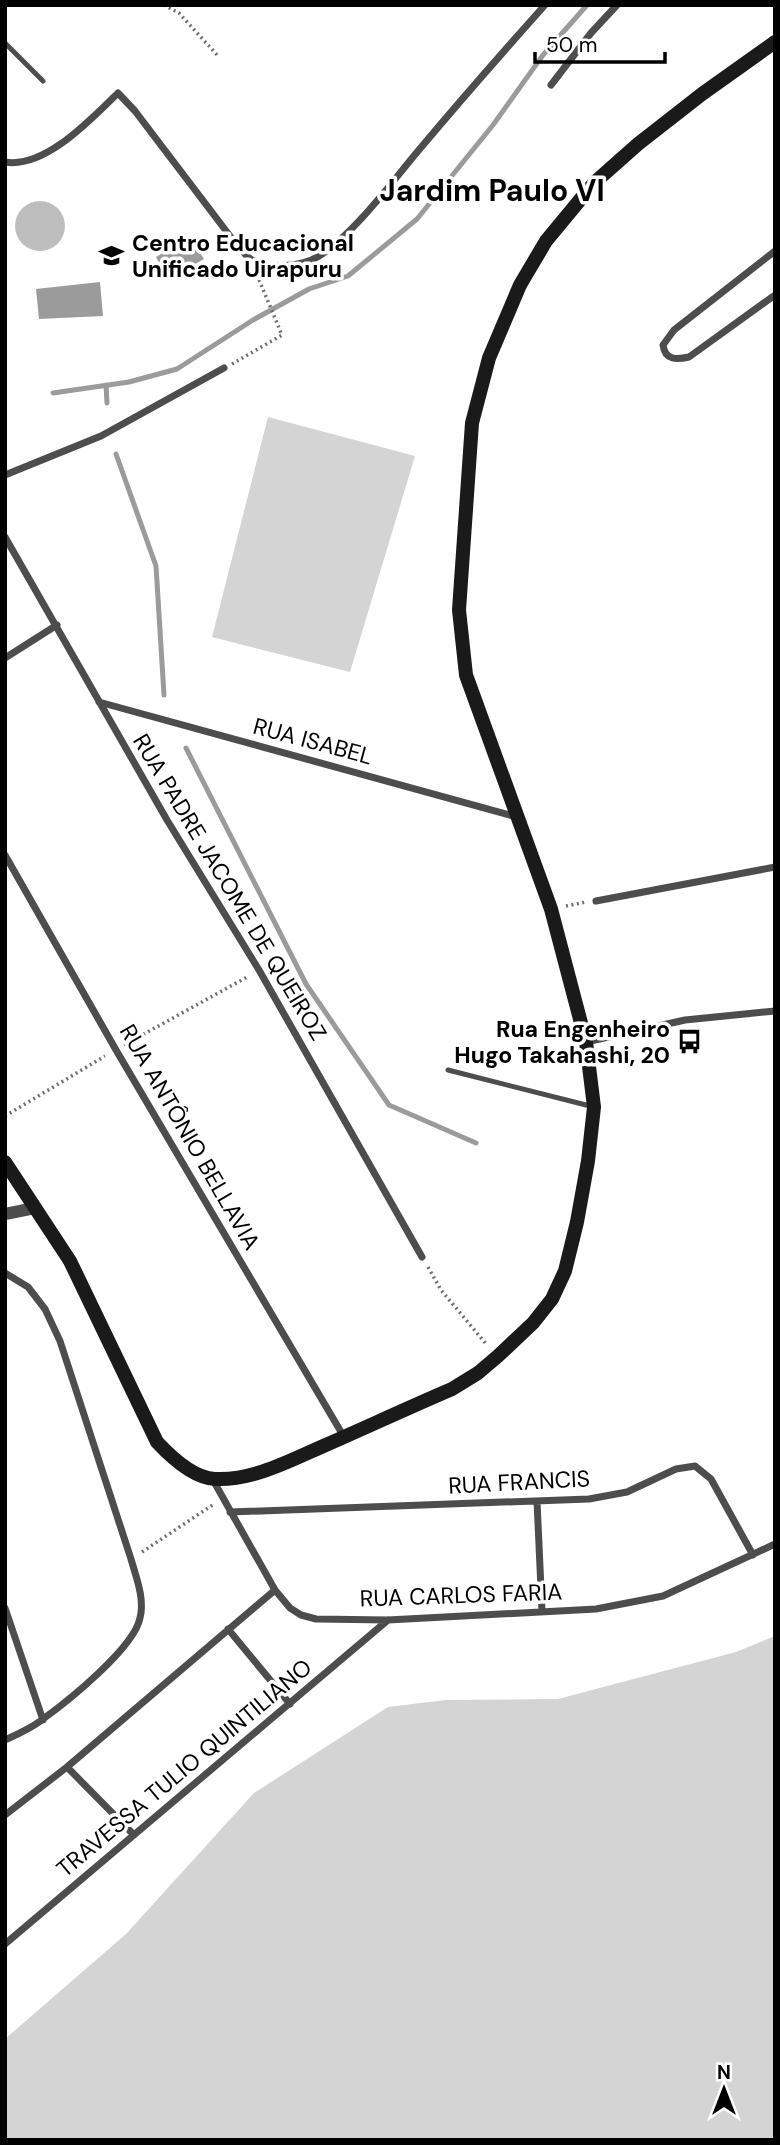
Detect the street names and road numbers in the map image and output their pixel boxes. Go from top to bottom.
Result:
street label: RUA ISABEL [250,711,376,771]
street label: RUA PADRE JACOME DE QUEIROZ [126,728,334,1046]
street label: RUA ANTÔNIO BELLAVIA [113,1019,267,1255]
street label: RUA FRANCIS [447,1463,591,1501]
street label: RUA CARLOS FARIA [359,1576,563,1614]
street label: TRAVESSA TULIO QUINTILIANO [50,1652,318,1884]

